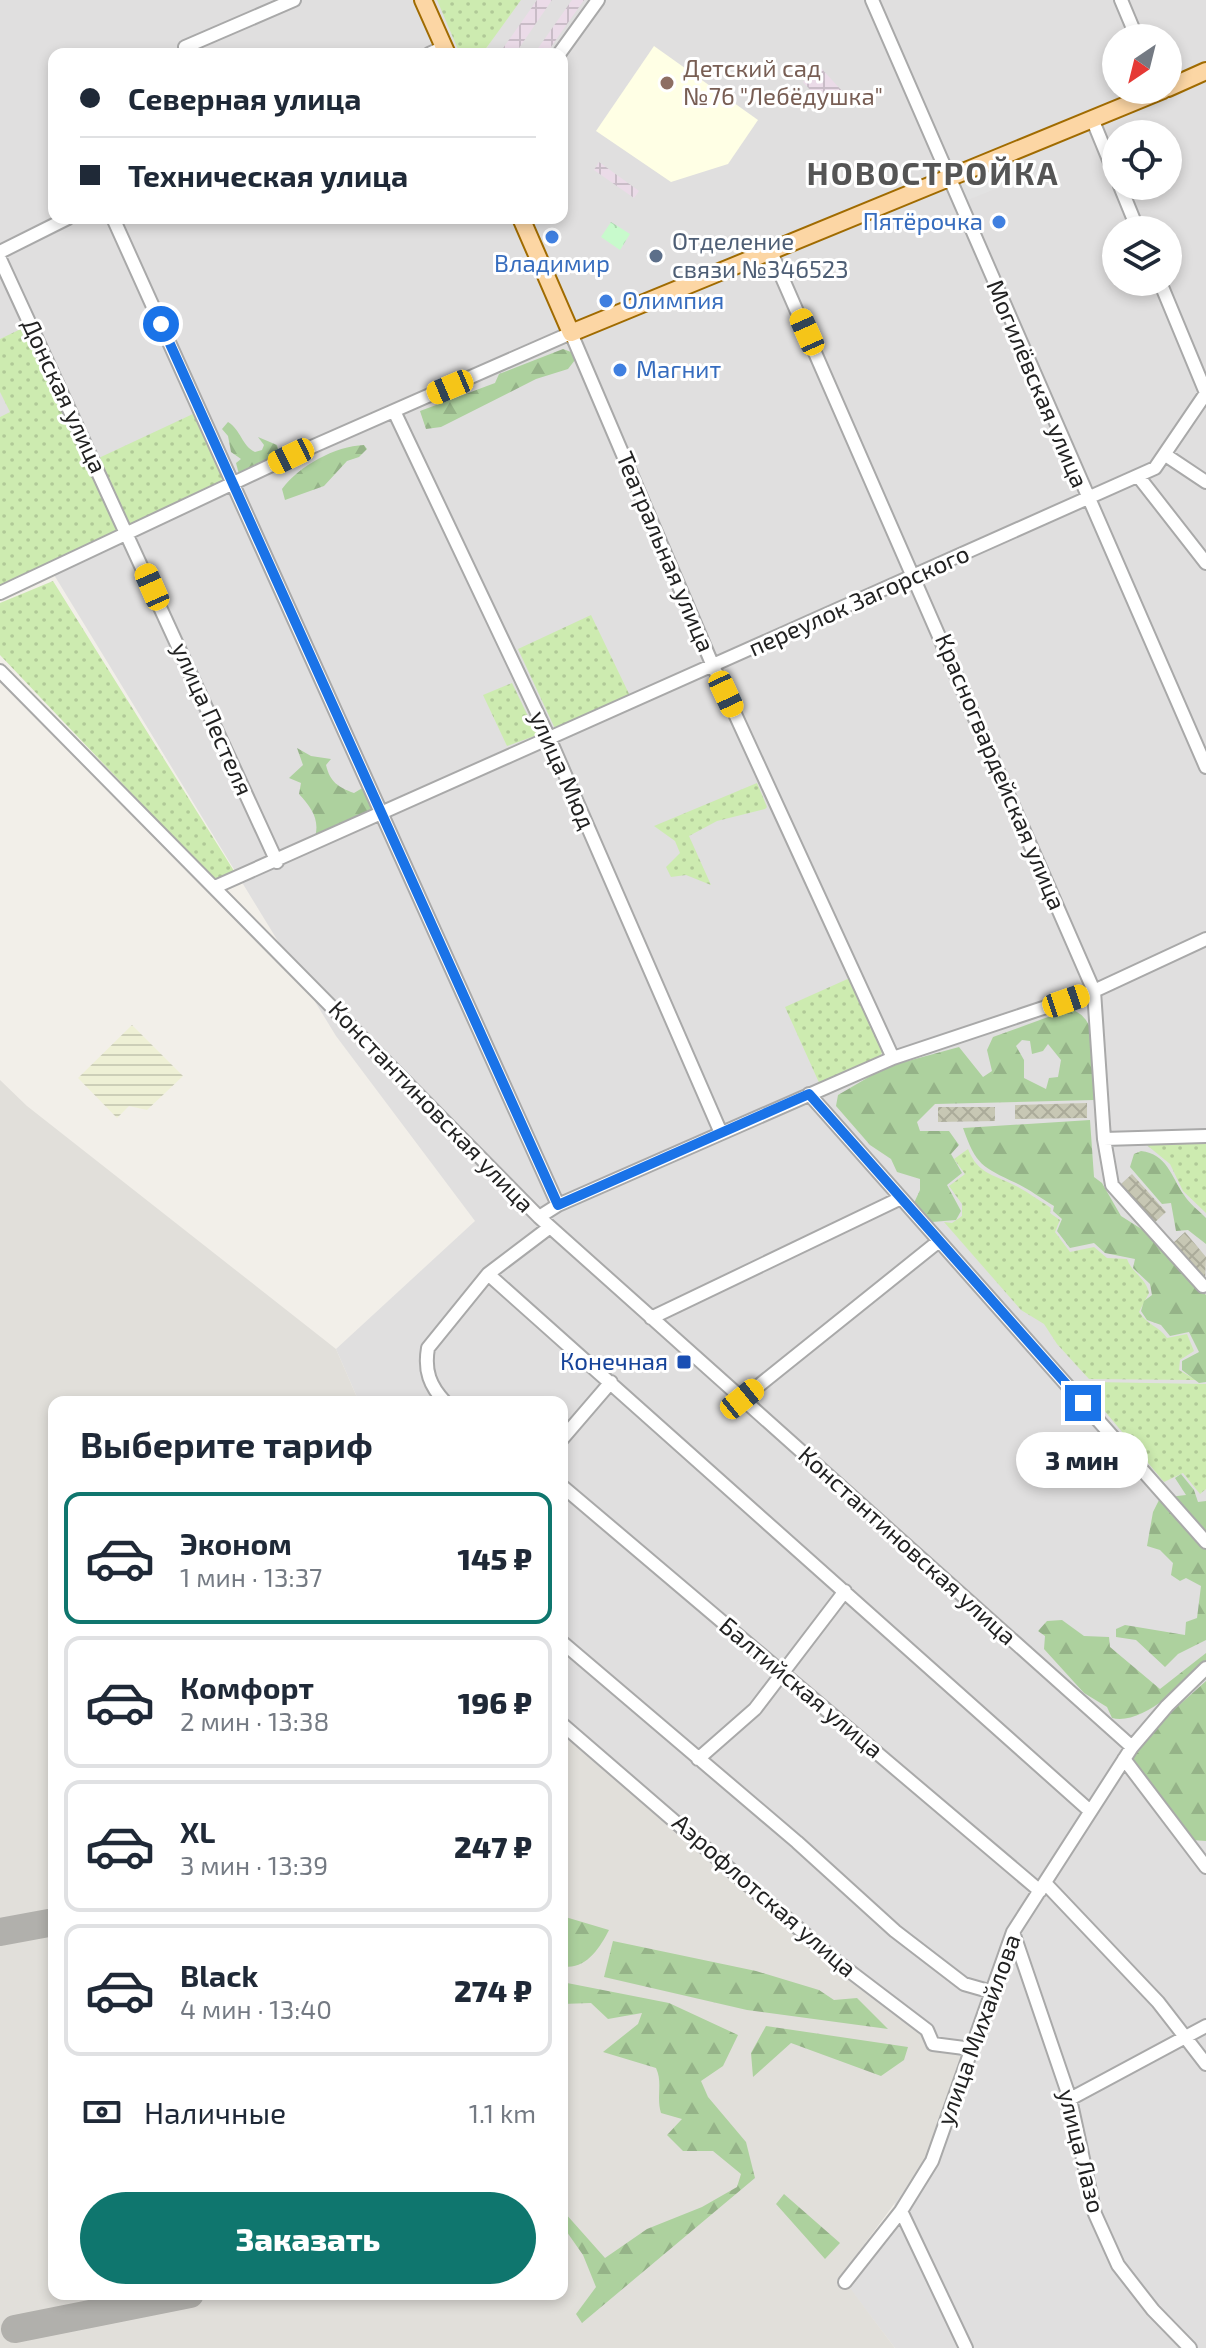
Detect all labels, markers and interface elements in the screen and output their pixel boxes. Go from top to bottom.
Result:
north arrow [1102,24,1182,104]
map controls [1102,24,1182,296]
place label: Детский сад №76 "Лебёдушка" [683,53,883,111]
marker: Детский сад №76 "Лебёдушка" [658,74,676,92]
text: Северная улица [128,80,362,116]
button: locate [1102,120,1182,200]
district label: НОВОСТРОЙКА [806,153,1060,191]
text: Техническая улица [128,157,408,193]
place label: Пятёрочка [863,206,983,235]
marker: Пятёрочка [990,213,1008,231]
button: layers [1102,216,1182,296]
place label: Отделение связи №346523 [672,226,849,283]
marker: Владимир [543,228,561,246]
marker: Отделение связи №346523 [647,247,665,265]
place label: Владимир [494,248,610,277]
street label: Могилёвская улица [981,275,1095,492]
place label: Олимпия [622,285,724,314]
marker: Олимпия [597,292,615,310]
car [786,305,828,359]
route start [143,306,179,342]
street label: Донская улица [16,313,114,478]
place label: Магнит [636,354,721,383]
marker: Магнит [611,361,629,379]
car [423,367,477,407]
car [264,435,318,477]
street label: Театральная улица [610,447,722,656]
street label: переулок Загорского [743,538,974,662]
car [131,560,173,614]
street label: Красногвардейская улица [929,629,1073,914]
street label: улица Пестеля [166,637,260,800]
car [705,667,747,721]
street label: улица Мюд [523,706,602,834]
car [1039,982,1093,1020]
street label: Константиновская улица [323,994,541,1218]
place label: Конечная [560,1346,668,1375]
marker: Конечная [675,1353,693,1371]
car [716,1375,768,1423]
route end [1065,1385,1101,1421]
text: Выберите тариф [80,1422,373,1465]
callout: 3 мин [1017,1431,1149,1487]
street label: Константиновская улица [793,1439,1023,1651]
text: 3 мин [1045,1444,1119,1475]
icon: car [84,1522,156,1594]
text: Эконом [180,1525,292,1561]
text: 145 ₽ [457,1540,532,1576]
text: 1 мин · 13:37 [180,1561,322,1592]
street label: Балтийская улица [714,1610,890,1764]
icon: car [84,1666,156,1738]
text: Комфорт [180,1669,314,1705]
text: 196 ₽ [458,1684,532,1720]
text: 2 мин · 13:38 [180,1705,329,1736]
street label: Аэрофлотская улица [667,1807,863,1983]
icon: car [84,1810,156,1882]
text: XL [180,1813,215,1849]
text: 247 ₽ [454,1828,532,1864]
text: 3 мин · 13:39 [180,1849,328,1880]
street label: улица Михайлова [930,1930,1027,2129]
icon: car [84,1954,156,2026]
text: Black [180,1957,258,1993]
text: 274 ₽ [454,1972,532,2008]
text: 4 мин · 13:40 [180,1993,332,2024]
street label: улица Лазо [1052,2086,1112,2216]
icon: cash [80,2090,124,2134]
text: Наличные [144,2094,286,2130]
text: 1.1 km [469,2097,536,2128]
button: Заказать [80,2192,536,2284]

